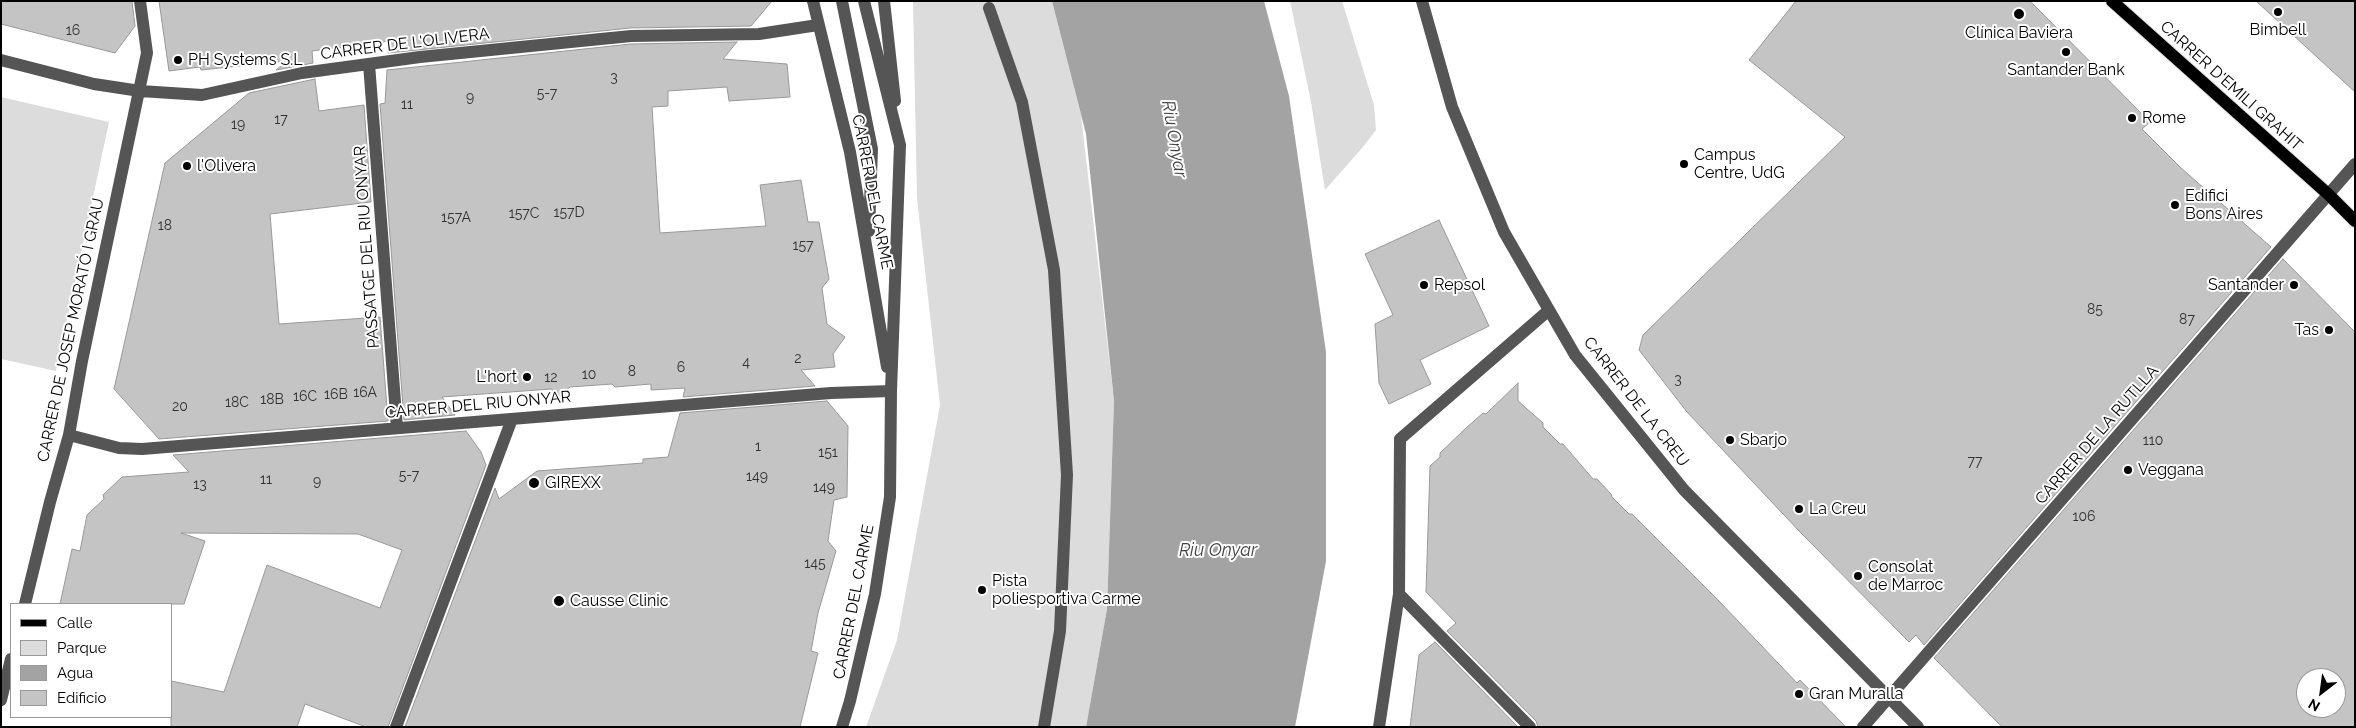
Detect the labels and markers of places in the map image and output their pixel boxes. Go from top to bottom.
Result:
marker: Bimbell [2272,6,2284,18]
marker: Clínica Baviera [2012,7,2026,21]
place label: Bimbell [2250,20,2306,40]
place label: Clínica Baviera [1965,23,2073,43]
marker: Santander Bank [2060,46,2072,58]
place label: PH Systems S.L [188,50,303,70]
marker: PH Systems S.L [172,54,184,66]
place label: Santander Bank [2007,60,2125,80]
place label: Rome [2142,108,2186,128]
marker: Rome [2126,112,2138,124]
place label: Campus Centre, UdG [1694,145,1785,183]
place label: l'Olivera [197,156,256,176]
marker: Campus Centre, UdG [1678,158,1690,170]
marker: l'Olivera [181,160,193,172]
place label: Edifici Bons Aires [2185,186,2263,224]
marker: Edifici Bons Aires [2169,199,2181,211]
place label: Repsol [1434,275,1485,295]
place label: Santander [2208,275,2284,295]
marker: Repsol [1418,279,1430,291]
marker: Santander [2288,279,2300,291]
place label: Tas [2294,320,2319,340]
marker: Tas [2323,324,2335,336]
place label: L'hort [476,367,517,387]
marker: L'hort [521,371,533,383]
place label: Sbarjo [1740,430,1787,450]
marker: Sbarjo [1724,434,1736,446]
place label: Veggana [2138,460,2204,480]
marker: Veggana [2122,464,2134,476]
place label: GIREXX [545,473,601,493]
marker: GIREXX [527,476,541,490]
place label: La Creu [1809,499,1866,519]
marker: La Creu [1793,503,1805,515]
place label: Consolat de Marroc [1868,557,1943,595]
marker: Consolat de Marroc [1852,570,1864,582]
place label: Pista poliesportiva Carme [992,571,1141,609]
marker: Pista poliesportiva Carme [976,584,988,596]
place label: Causse Clinic [570,591,669,611]
marker: Causse Clinic [552,594,566,608]
place label: Gran Muralla [1809,684,1903,704]
marker: Gran Muralla [1793,688,1805,700]

